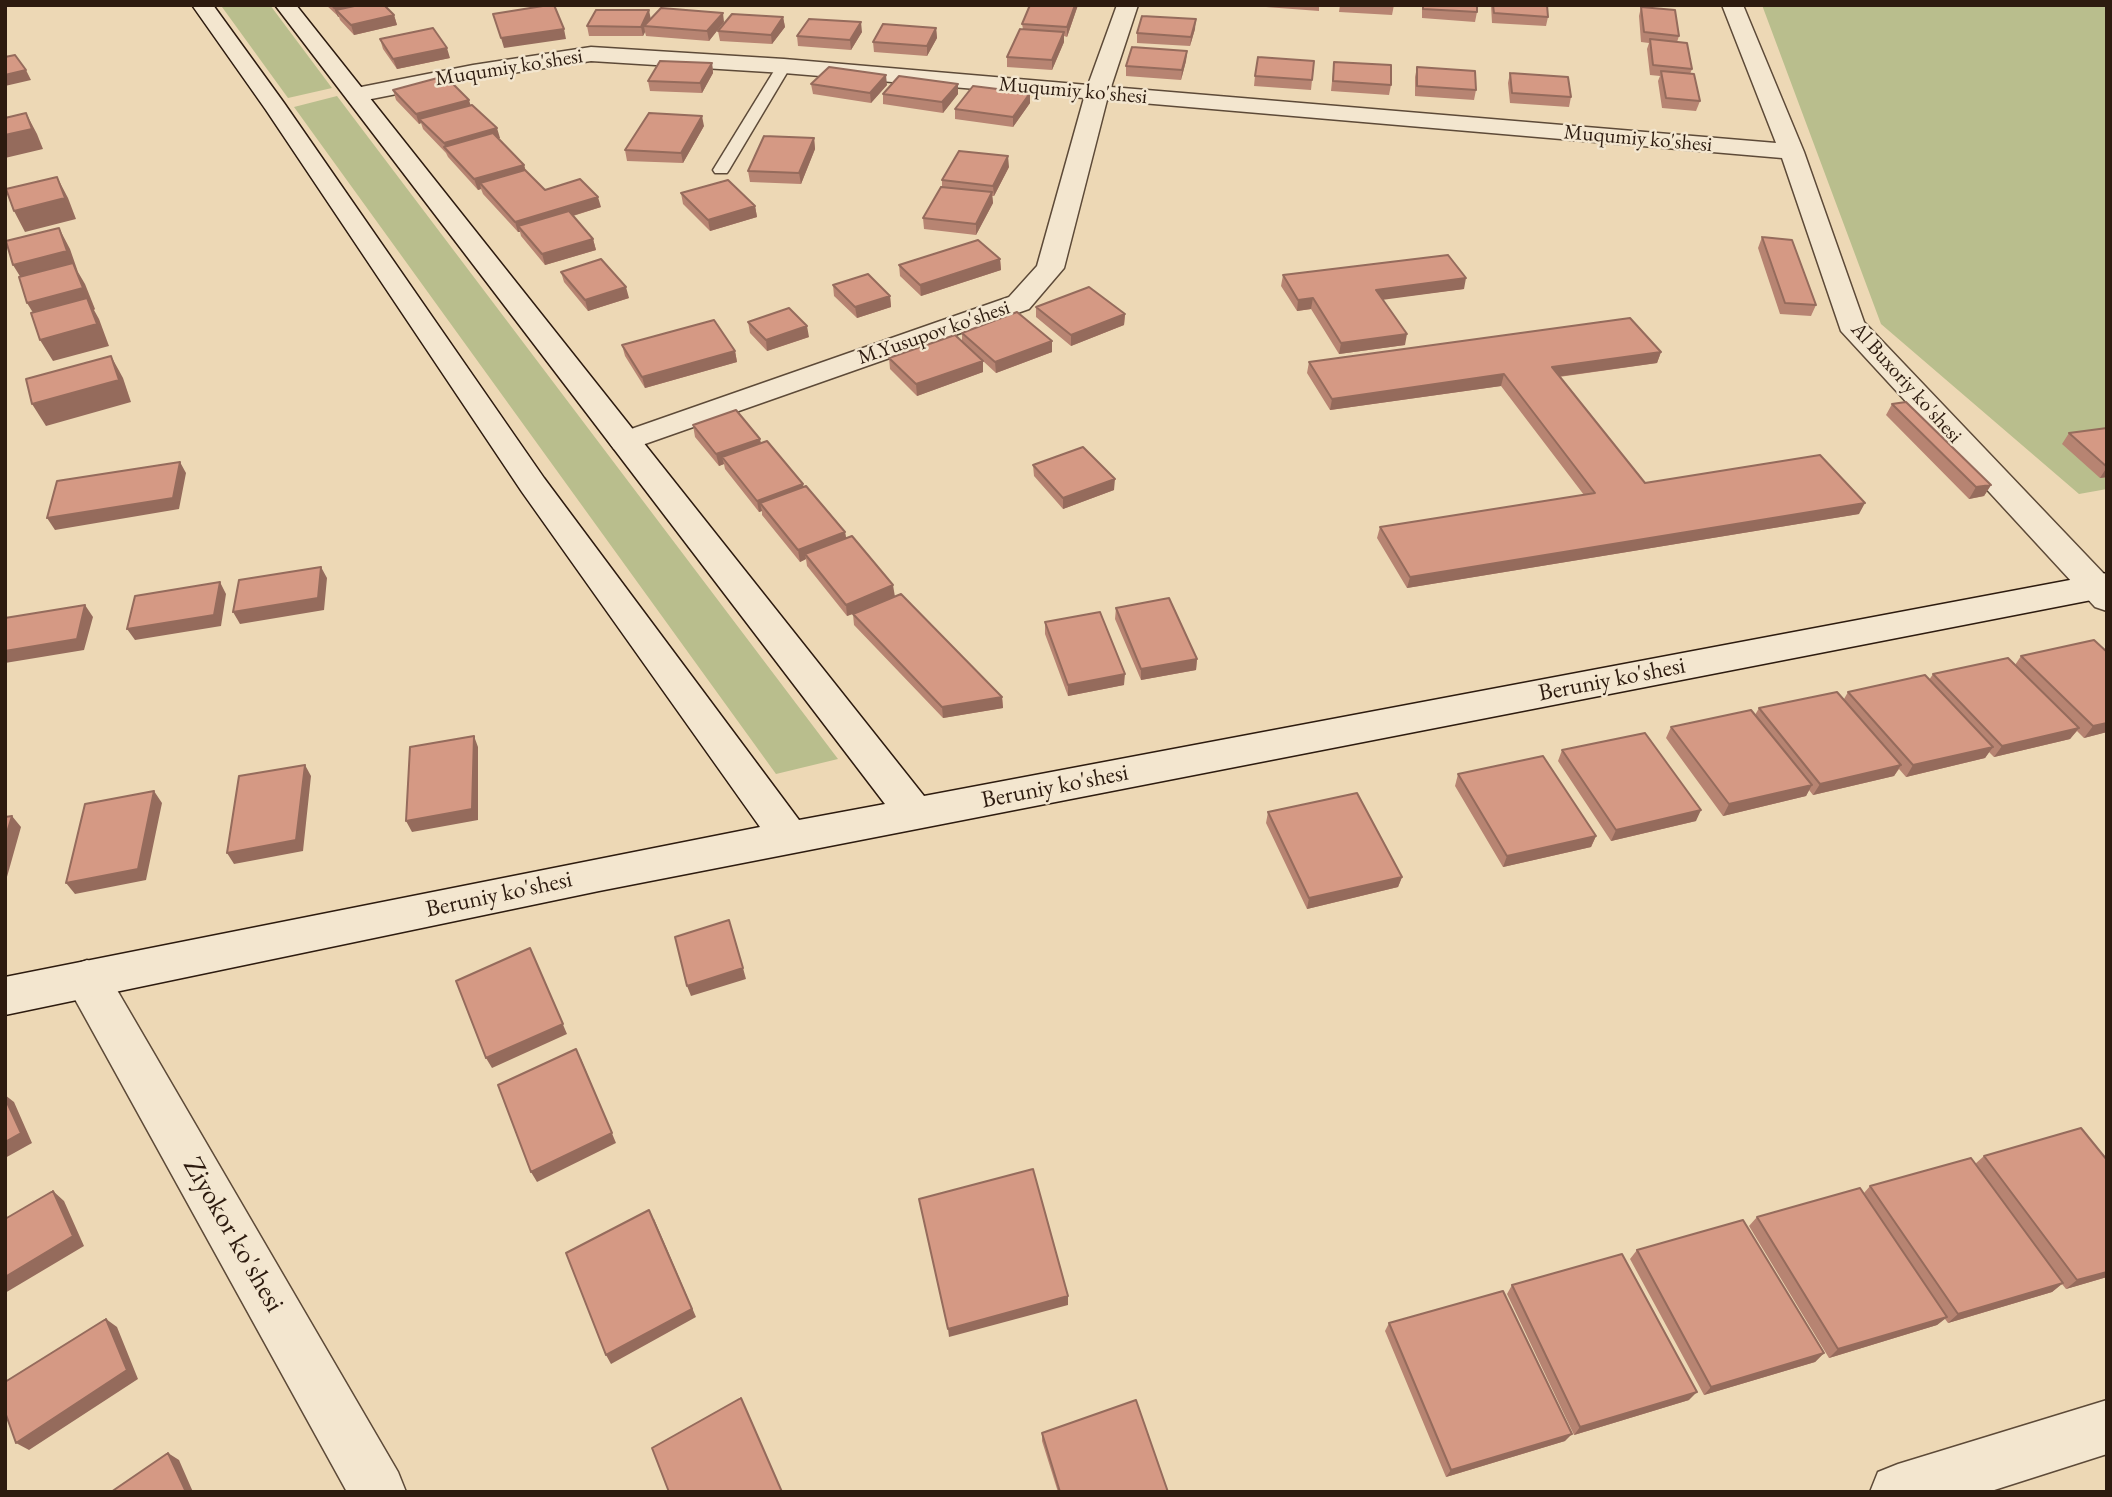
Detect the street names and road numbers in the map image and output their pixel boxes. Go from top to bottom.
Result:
street label: Muqumiy ko'shesi [433,44,585,92]
street label: Muqumiy ko'shesi [998,72,1148,110]
street label: Muqumiy ko'shesi [1563,120,1713,158]
street label: M.Yusupov ko'shesi [855,295,1013,371]
street label: Al Buxoriy ko'shesi [1845,317,1967,449]
street label: Beruniy ko'shesi [1536,652,1688,708]
street label: Beruniy ko'shesi [979,759,1131,815]
street label: Beruniy ko'shesi [423,865,575,925]
street label: Ziyokor ko'shesi [175,1151,291,1319]

